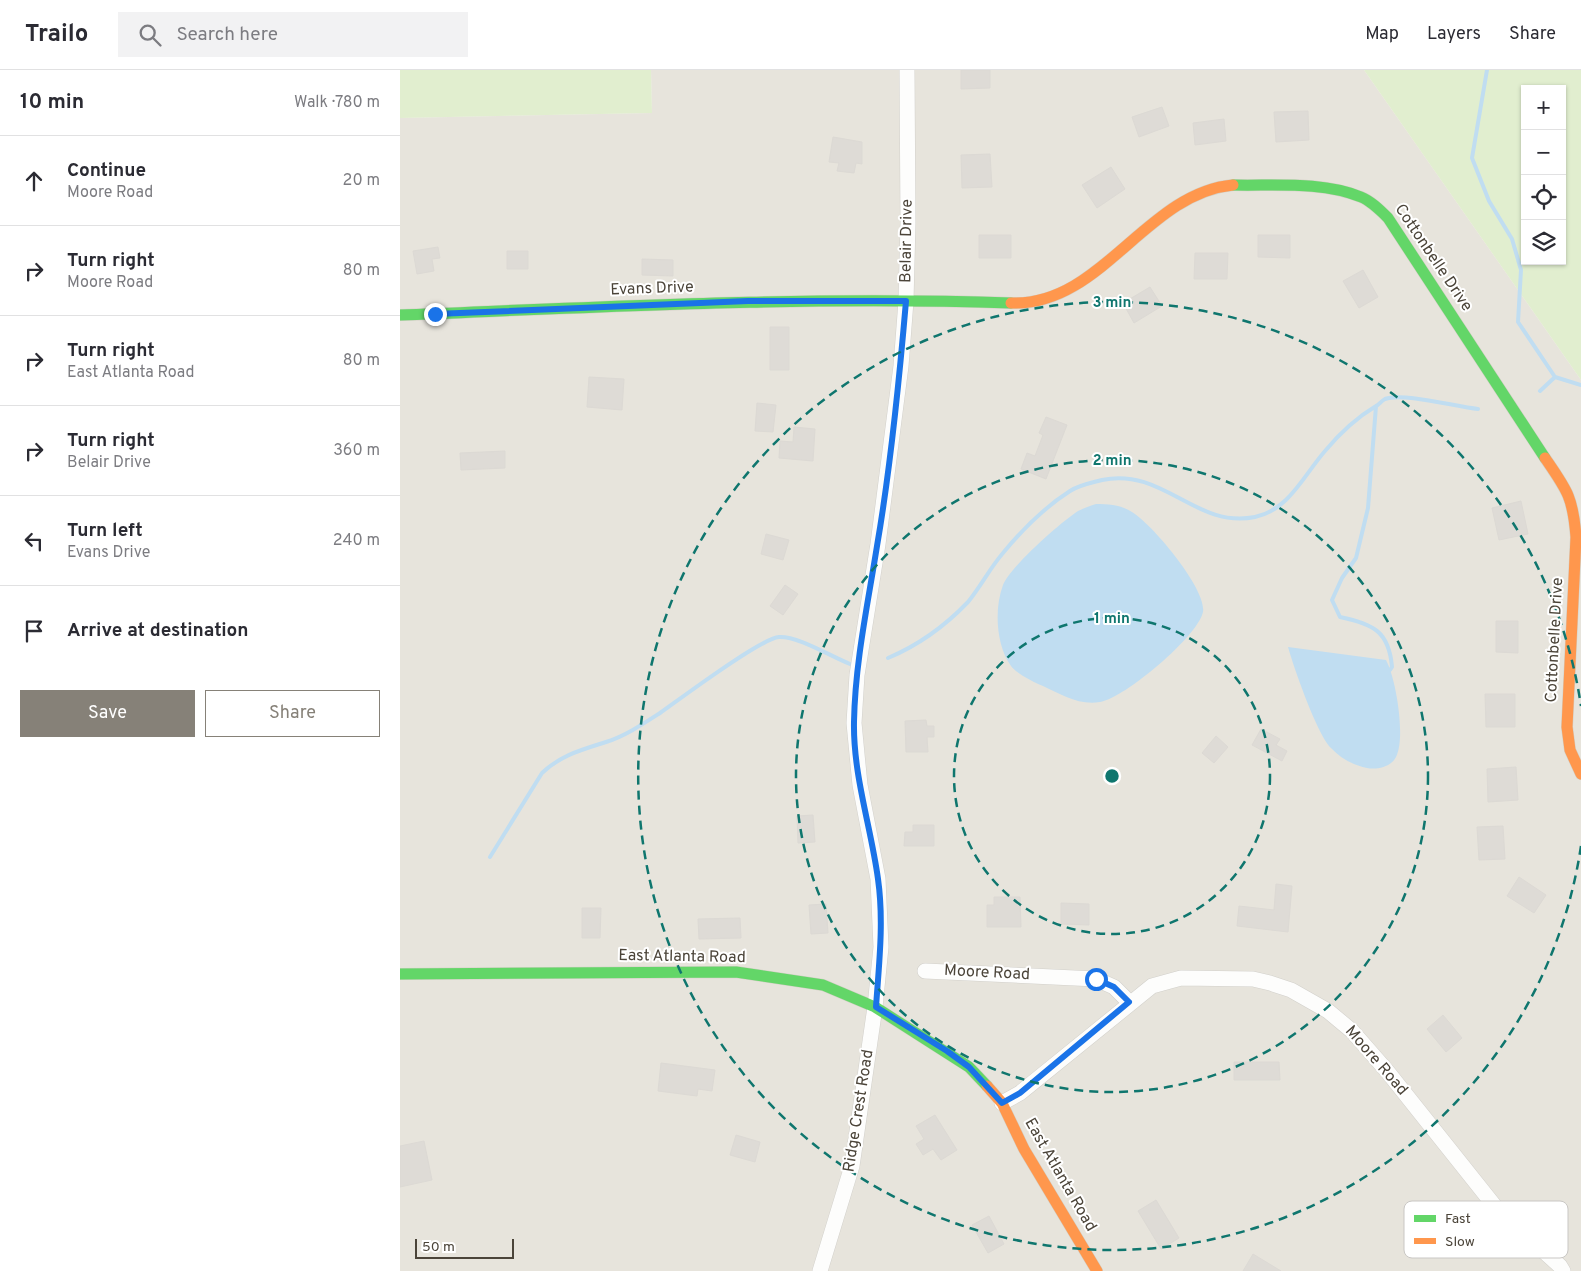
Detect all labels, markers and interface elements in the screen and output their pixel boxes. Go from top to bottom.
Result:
search box [118,12,468,57]
text: Trailo [25,20,88,50]
icon: search [136,21,164,49]
text: Search here [176,23,278,47]
text: Map [1365,23,1399,46]
text: Layers [1427,23,1481,46]
text: Share [1509,23,1556,46]
map controls [1521,85,1566,265]
button: + [1521,85,1566,130]
text: 10 min [20,89,84,116]
text: Walk · 780 m [294,93,380,113]
button: − [1521,130,1566,175]
text: Continue [67,159,146,183]
icon: ahead [20,167,48,195]
text: 20 m [343,171,380,191]
button: locate [1521,175,1566,220]
text: Moore Road [67,183,153,203]
street label: Belair Drive [896,199,918,283]
street label: Cottonbelle Drive [1390,200,1476,316]
button: layers [1521,220,1566,265]
text: Turn right [67,249,155,273]
icon: right [20,257,48,285]
text: 80 m [343,261,380,281]
text: Moore Road [67,273,153,293]
street label: Evans Drive [610,278,694,300]
text: 3 min [1092,294,1132,313]
route end [424,303,447,326]
text: Turn right [67,339,155,363]
icon: right [20,347,48,375]
text: 80 m [343,351,380,371]
text: East Atlanta Road [67,363,195,383]
text: Turn right [67,429,155,453]
icon: right [20,437,48,465]
text: 360 m [333,441,380,461]
text: 2 min [1092,452,1132,471]
text: Belair Drive [67,453,151,473]
text: Turn left [67,519,143,543]
icon: left [20,527,48,555]
text: 240 m [333,531,380,551]
text: Evans Drive [67,543,150,563]
street label: Cottonbelle Drive [1542,577,1568,703]
text: 1 min [1094,610,1130,629]
icon: arrive [20,617,48,645]
text: Arrive at destination [67,619,248,643]
button: Save [20,690,195,737]
button: Share [205,690,380,737]
centre of rings [1103,767,1121,785]
street label: East Atlanta Road [618,946,746,968]
street label: Moore Road [943,961,1031,985]
route start [1085,968,1108,991]
street label: Moore Road [1340,1022,1412,1100]
street label: Ridge Crest Road [839,1048,879,1174]
street label: East Atlanta Road [1019,1115,1101,1235]
legend [1404,1201,1568,1258]
text: Fast [1445,1211,1471,1228]
text: Slow [1445,1234,1475,1251]
scale bar [415,1236,514,1259]
text: 50 m [422,1239,455,1256]

